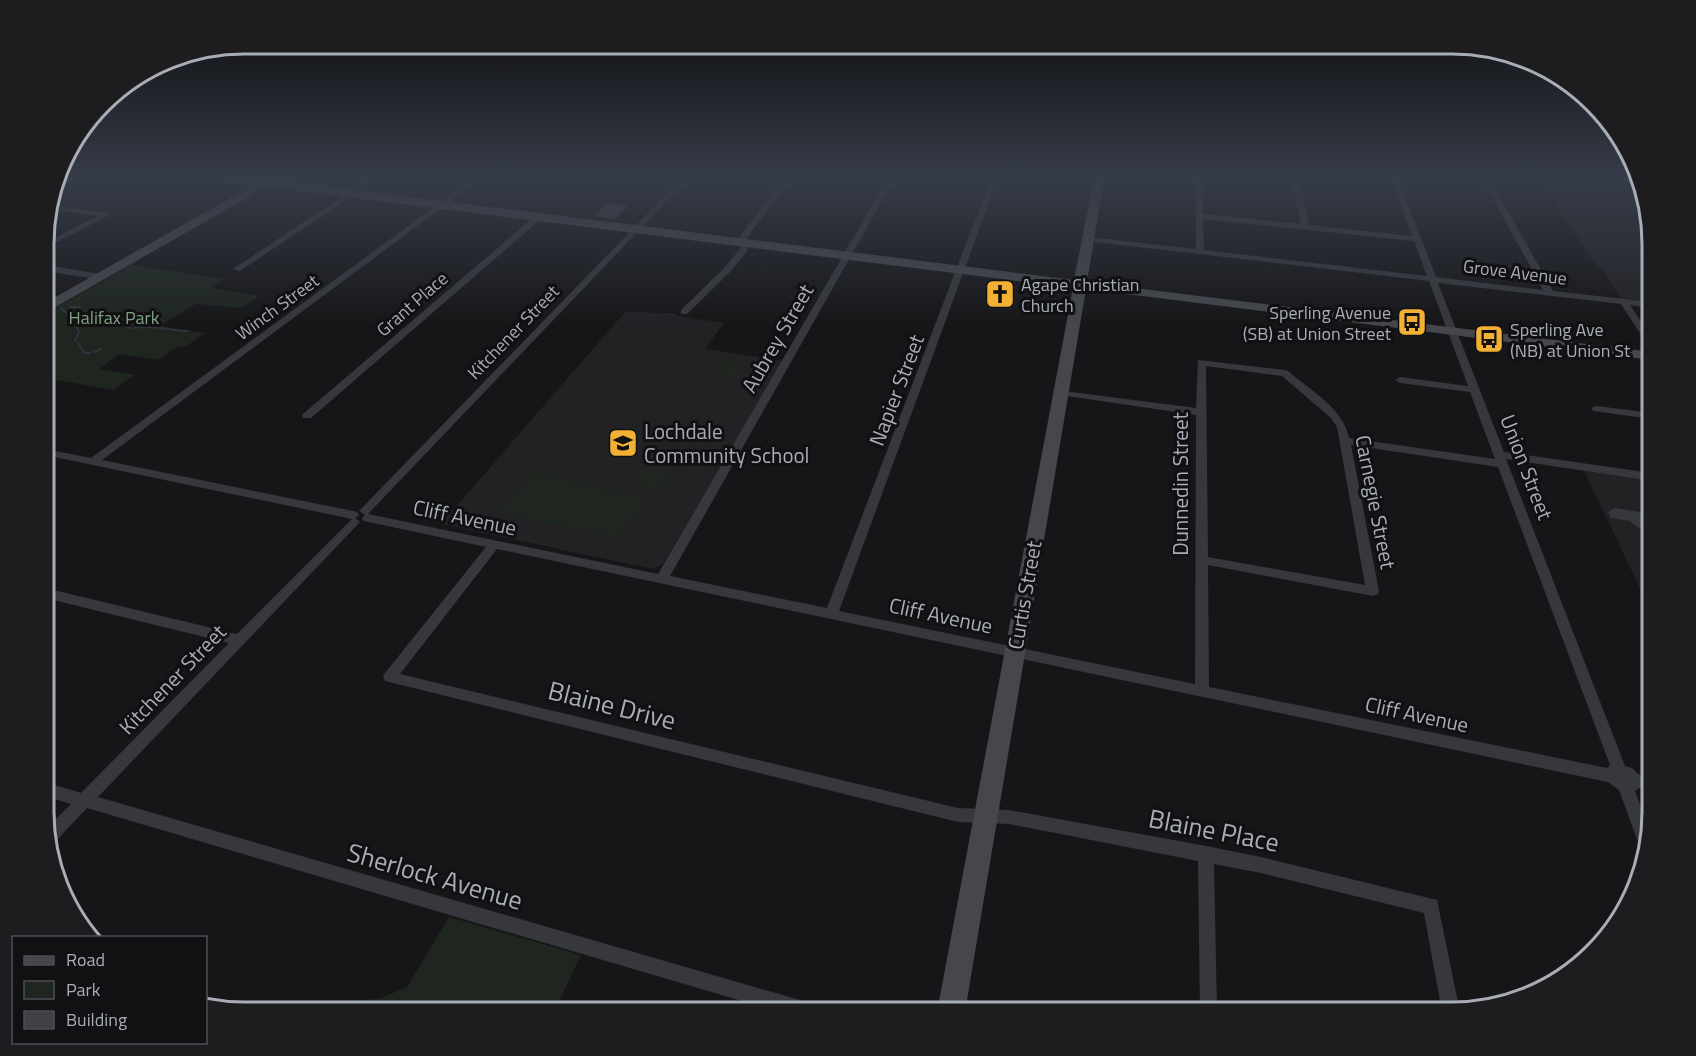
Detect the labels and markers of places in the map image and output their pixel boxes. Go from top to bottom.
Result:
place label: Agape Christian Church [1021,271,1139,319]
church icon: Agape Christian Church [984,278,1016,310]
place label: Sperling Avenue (SB) at Union Street [1243,299,1392,347]
bus stop icon: Sperling Avenue (SB) at Union Street [1396,306,1428,338]
place label: Sperling Ave (NB) at Union St [1510,316,1631,364]
bus stop icon: Sperling Ave (NB) at Union St [1473,323,1505,355]
place label: Lochdale Community School [644,415,809,471]
school or university icon: Lochdale Community School [607,427,639,459]

